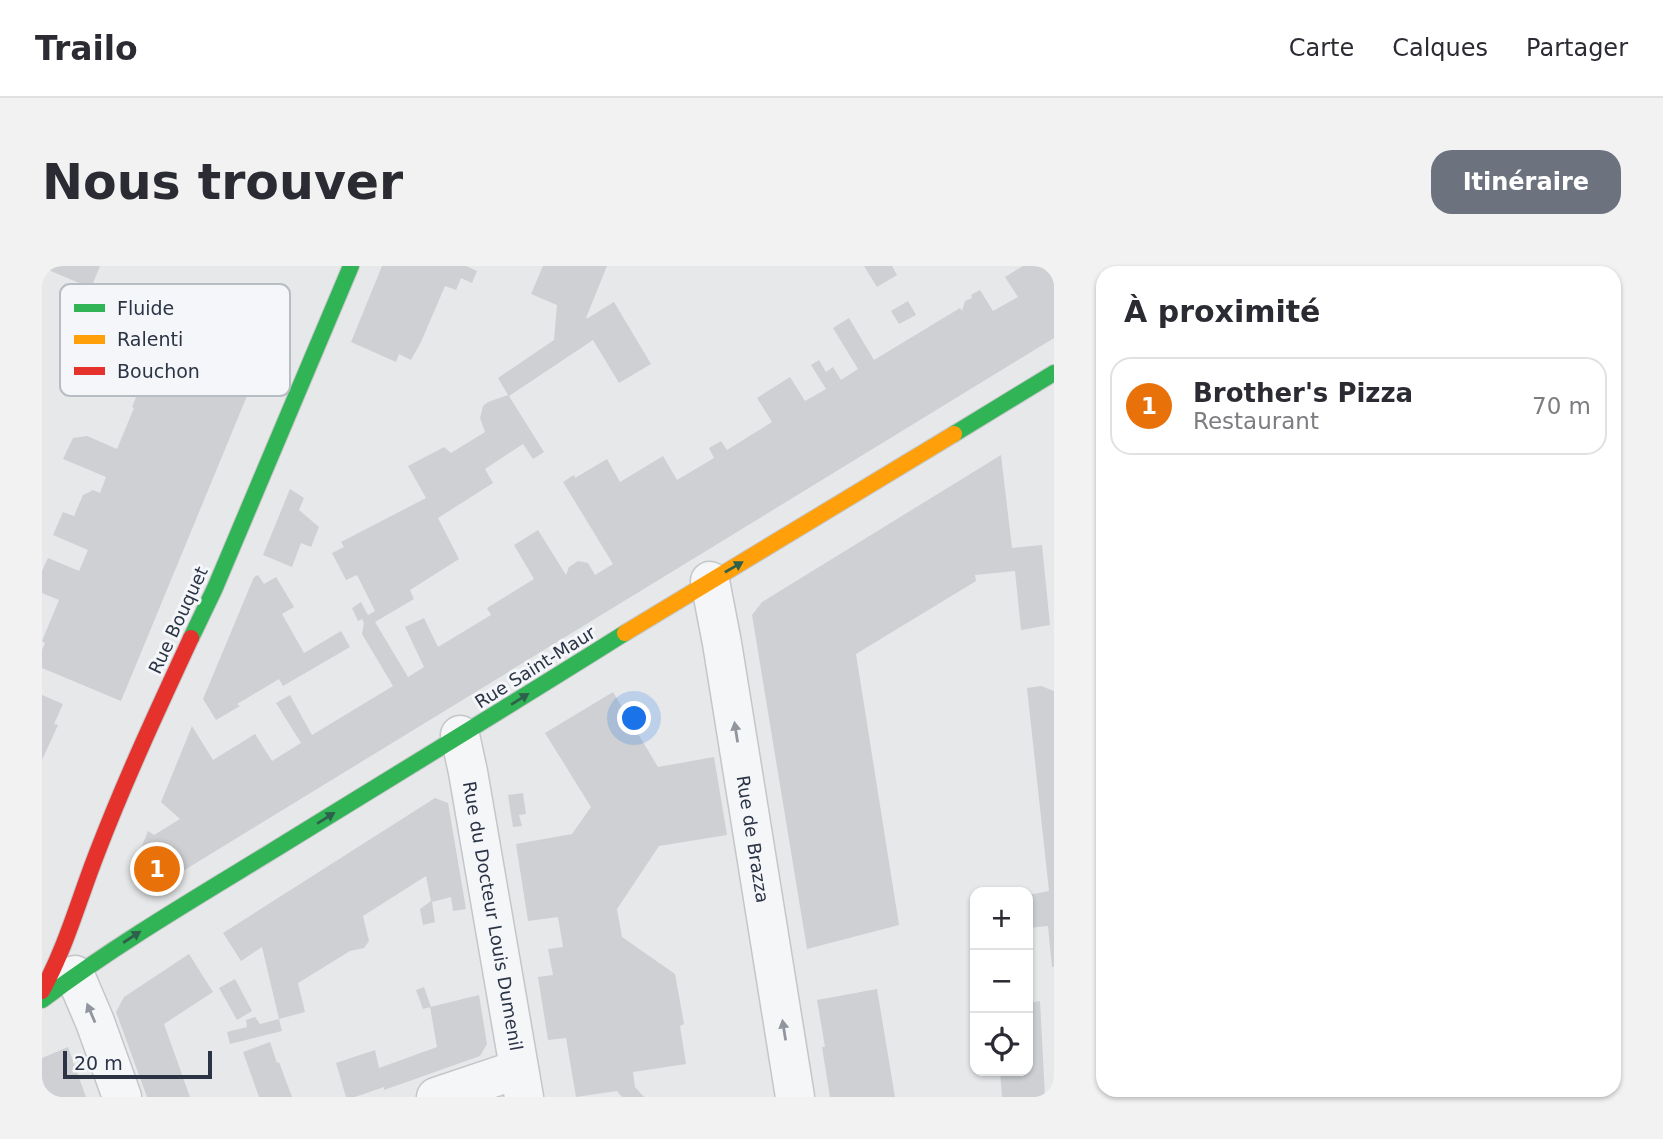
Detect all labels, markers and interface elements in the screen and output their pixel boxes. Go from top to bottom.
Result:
text: Trailo [35,29,138,68]
text: Carte [1289,34,1354,62]
text: Calques [1392,34,1488,62]
text: Partager [1526,34,1628,62]
button: Itinéraire [1431,150,1621,214]
text: Nous trouver [42,154,403,211]
legend [60,284,290,396]
text: À proximité [1124,294,1320,329]
text: Fluide [117,297,174,319]
text: Ralenti [117,328,183,350]
text: Bouchon [117,360,200,382]
text: Brother's Pizza [1193,378,1413,408]
text: 1 [1141,393,1157,419]
text: 70 m [1532,393,1591,419]
text: Restaurant [1193,408,1319,434]
one-way arrow [725,561,744,573]
street label: Rue Bouquet [144,563,212,677]
street label: Rue Saint-Maur [471,621,599,712]
one-way arrow [510,693,530,706]
your location [617,701,651,735]
one-way arrow [730,721,741,743]
street label: Rue de Brazza [733,774,773,904]
street label: Rue du Docteur Louis Dumenil [459,780,527,1052]
one-way arrow [316,811,335,824]
pin: 1 [134,843,180,895]
map controls [970,887,1033,1076]
button: + [970,887,1033,950]
one-way arrow [123,931,142,944]
button: − [970,950,1033,1013]
one-way arrow [85,1002,96,1023]
button: locate [970,1013,1033,1076]
one-way arrow [778,1019,789,1041]
scale bar [63,1048,212,1080]
text: 20 m [74,1052,123,1074]

